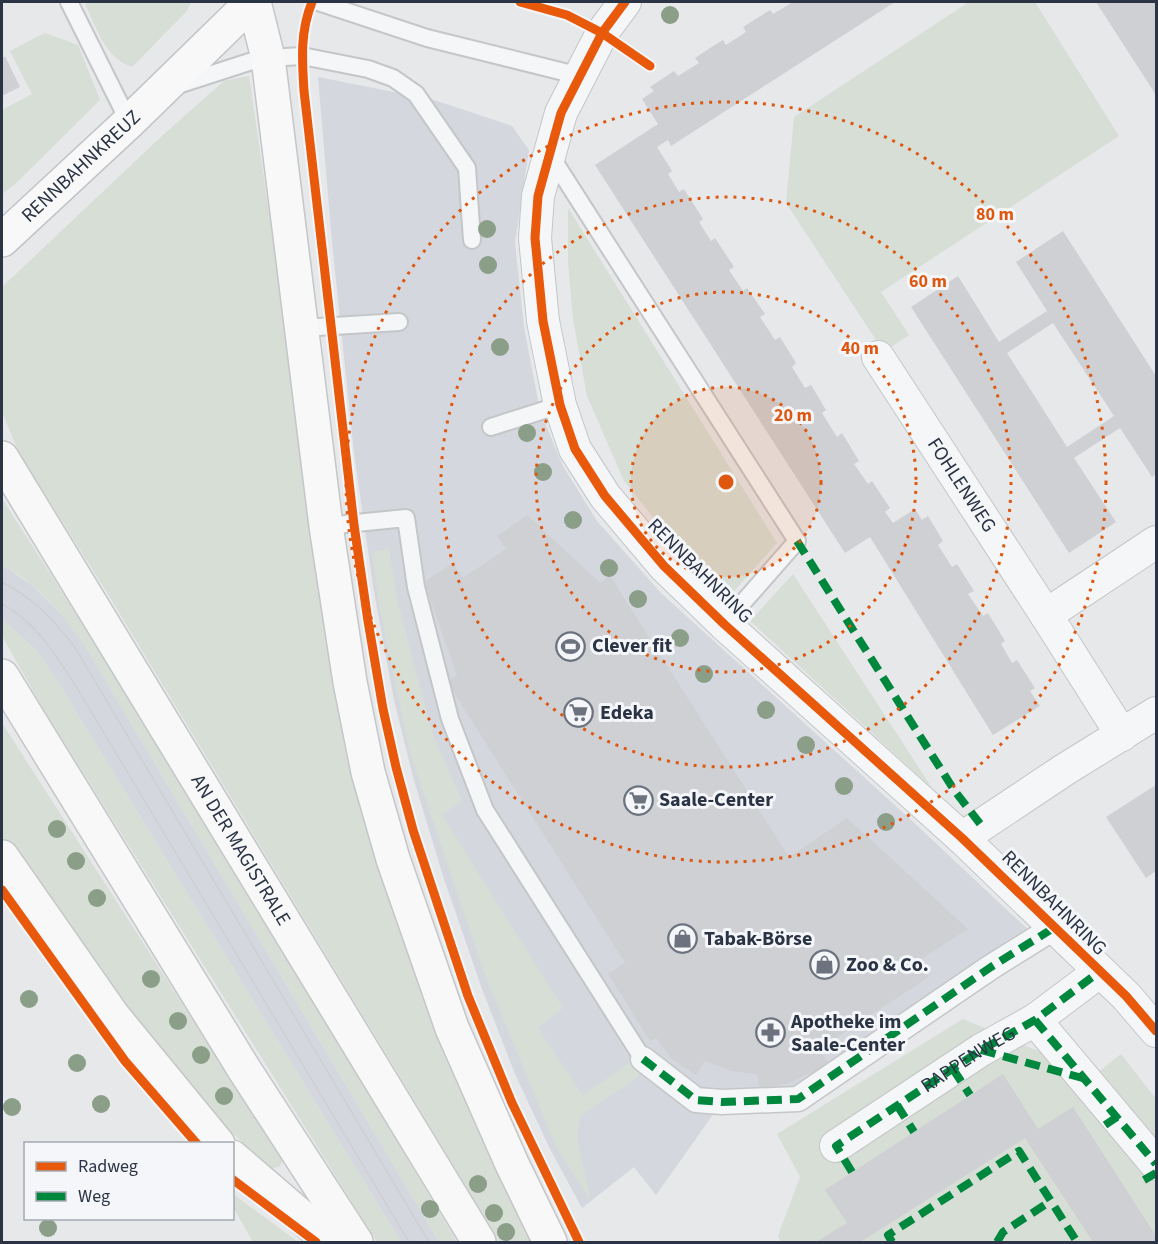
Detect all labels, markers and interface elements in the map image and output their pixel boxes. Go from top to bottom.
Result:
street label: RENNBAHNKREUZ [15,104,147,229]
text: 80 m [976,202,1014,227]
text: 60 m [909,269,947,294]
text: 40 m [841,336,879,361]
text: 20 m [774,403,812,428]
street label: FOHLENWEG [920,432,1003,538]
centre of rings [716,472,736,492]
street label: RENNBAHNRING [641,512,759,630]
sports icon: Clever fit [555,630,587,662]
place label: Clever fit [592,632,673,660]
supermarket icon: Edeka [563,697,595,729]
place label: Edeka [600,699,654,727]
street label: AN DER MAGISTRALE [184,769,297,931]
supermarket icon: Saale-Center [622,784,654,816]
place label: Saale-Center [659,786,773,814]
street label: RENNBAHNRING [995,844,1113,962]
shop icon: Tabak-Börse [667,923,699,955]
place label: Tabak-Börse [704,925,812,953]
shop icon: Zoo & Co. [809,949,841,981]
place label: Zoo & Co. [846,951,929,979]
place label: Apotheke im Saale-Center [790,1008,905,1059]
pharmacy icon: Apotheke im Saale-Center [754,1017,786,1049]
street label: RAPPENWEG [915,1020,1021,1100]
legend [24,1142,234,1220]
text: Radweg [78,1154,138,1179]
text: Weg [78,1184,110,1209]

